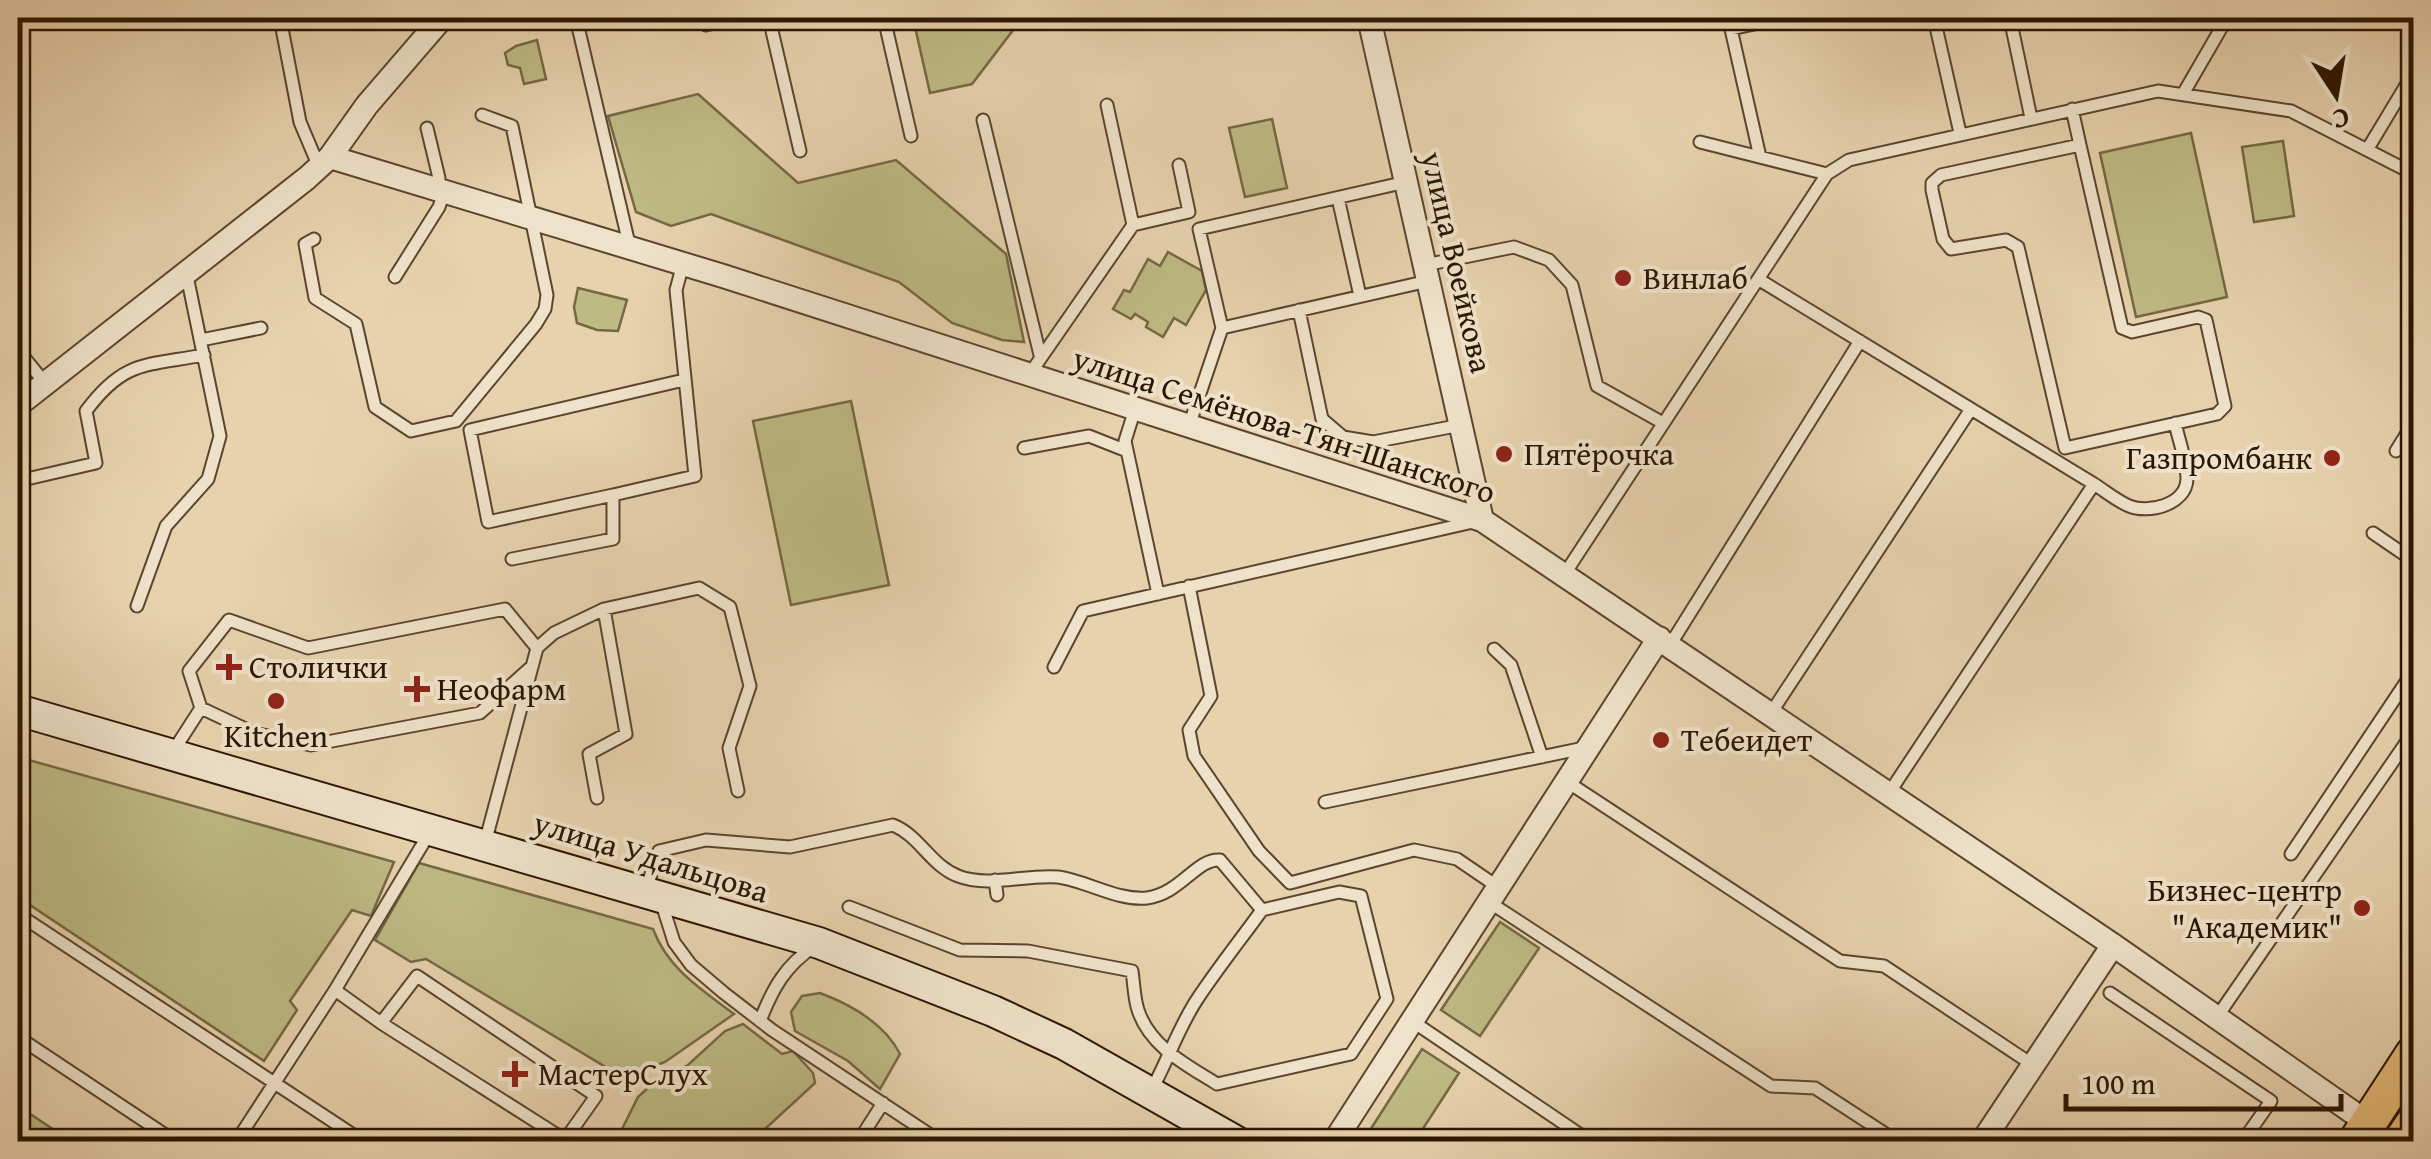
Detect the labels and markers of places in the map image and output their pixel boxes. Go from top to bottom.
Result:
place label: Винлаб [1643,254,1748,301]
marker: Винлаб [1612,267,1634,289]
place label: Пятёрочка [1524,430,1675,477]
place label: Газпромбанк [2126,434,2312,481]
marker: Пятёрочка [1493,443,1515,465]
marker: Газпромбанк [2321,447,2343,469]
place label: Столички [249,643,388,690]
marker: Столички [218,656,240,678]
place label: Неофарм [437,665,566,712]
marker: Неофарм [406,678,428,700]
marker: Kitchen [265,690,287,712]
place label: Kitchen [224,712,328,759]
place label: Тебеидет [1681,716,1813,763]
marker: Тебеидет [1650,729,1672,751]
place label: Бизнес-центр "Академик" [2148,866,2342,950]
marker: Бизнес-центр "Академик" [2351,897,2373,919]
place label: МастерСлух [538,1050,709,1097]
marker: МастерСлух [502,1061,528,1087]

